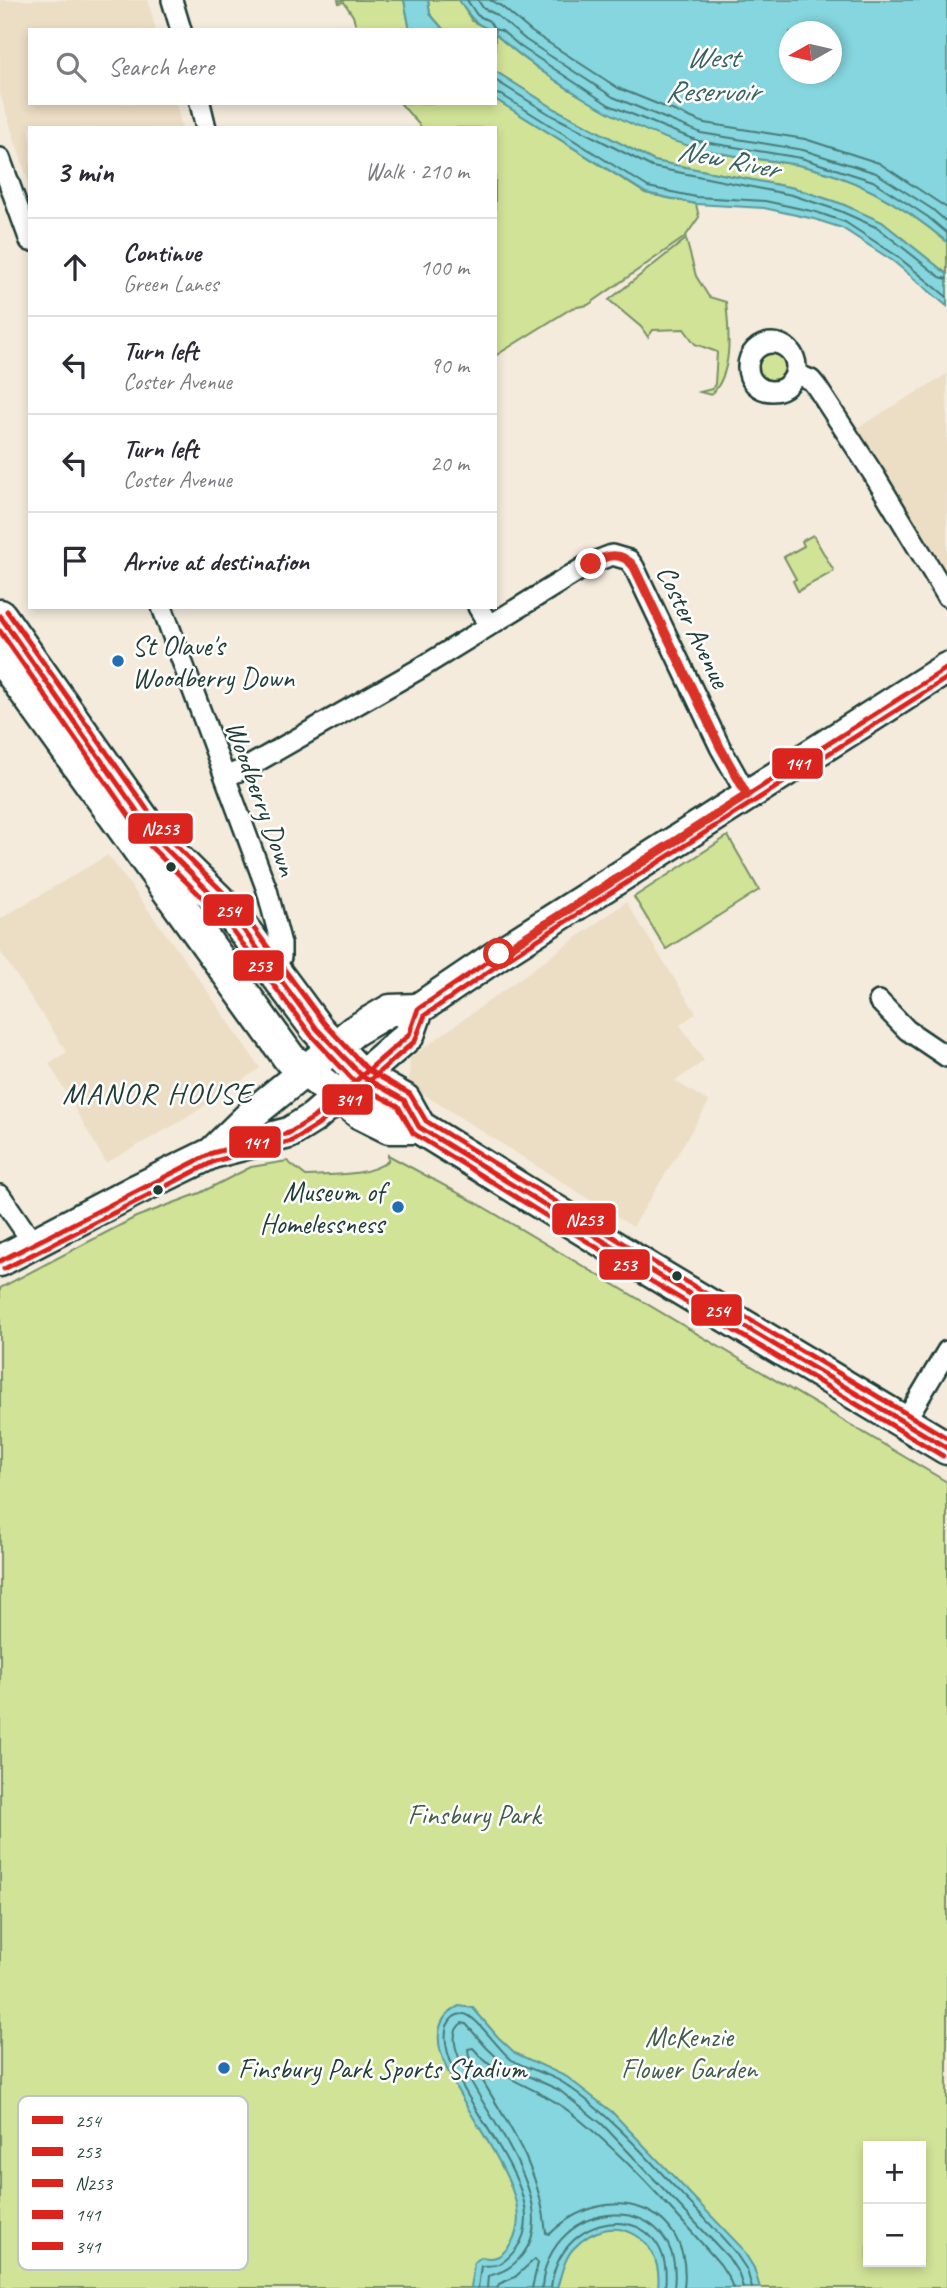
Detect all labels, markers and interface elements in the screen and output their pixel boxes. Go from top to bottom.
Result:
north arrow [779,21,842,84]
search box [28,28,497,105]
water label: West Reservoir [665,38,764,110]
icon: search [52,48,90,86]
text: Search here [108,50,214,83]
water label: New River [674,131,787,188]
text: 3 min [56,153,113,191]
text: Walk · 210 m [365,157,469,186]
text: Continue [123,236,201,269]
icon: ahead [56,248,94,286]
text: 100 m [420,253,469,282]
text: Green Lanes [123,269,218,298]
text: Turn left [123,334,198,367]
icon: left [56,346,94,384]
text: 90 m [430,351,469,380]
text: Coster Avenue [123,367,232,396]
text: Turn left [123,432,198,465]
icon: left [56,444,94,482]
text: 20 m [430,449,469,478]
text: Coster Avenue [123,465,232,494]
icon: arrive [56,542,94,580]
text: Arrive at destination [123,545,309,578]
route end [575,548,606,579]
street label: Coster Avenue [649,559,739,695]
place label: St Olave's Woodberry Down [132,628,296,695]
marker: St Olave's Woodberry Down [110,653,126,669]
street label: Woodberry Down [217,716,306,882]
line badge: 141 [771,747,824,780]
text: 141 [784,752,812,776]
line badge: N253 [127,812,194,845]
text: N253 [141,817,181,841]
unlabelled marker [164,860,178,874]
line badge: 254 [202,893,255,927]
text: 254 [215,899,243,923]
route start [483,938,514,969]
line badge: 253 [232,949,285,982]
text: 253 [246,954,274,978]
district label: MANOR HOUSE [62,1074,256,1112]
line badge: 341 [321,1083,374,1116]
text: 341 [335,1088,363,1112]
line badge: 141 [228,1125,282,1159]
text: 141 [242,1131,270,1155]
place label: Museum of Homelessness [260,1174,391,1241]
unlabelled marker [151,1183,165,1197]
marker: Museum of Homelessness [390,1199,406,1215]
line badge: N253 [551,1202,617,1236]
text: N253 [565,1208,605,1232]
line badge: 253 [598,1248,651,1281]
text: 253 [611,1253,639,1277]
unlabelled marker [670,1269,684,1283]
line badge: 254 [690,1293,743,1327]
text: 254 [704,1299,732,1323]
park label: Finsbury Park [408,1797,543,1832]
park label: McKenzie Flower Garden [621,2019,759,2086]
place label: Finsbury Park Sports Stadium [238,2051,528,2086]
marker: Finsbury Park Sports Stadium [216,2060,232,2076]
legend [18,2096,248,2270]
text: 254 [75,2109,103,2133]
text: 253 [75,2140,102,2164]
map controls [863,2141,926,2267]
button: + [863,2141,926,2204]
text: N253 [75,2172,113,2196]
text: 141 [75,2203,102,2227]
button: − [863,2204,926,2267]
text: 341 [75,2235,102,2259]

